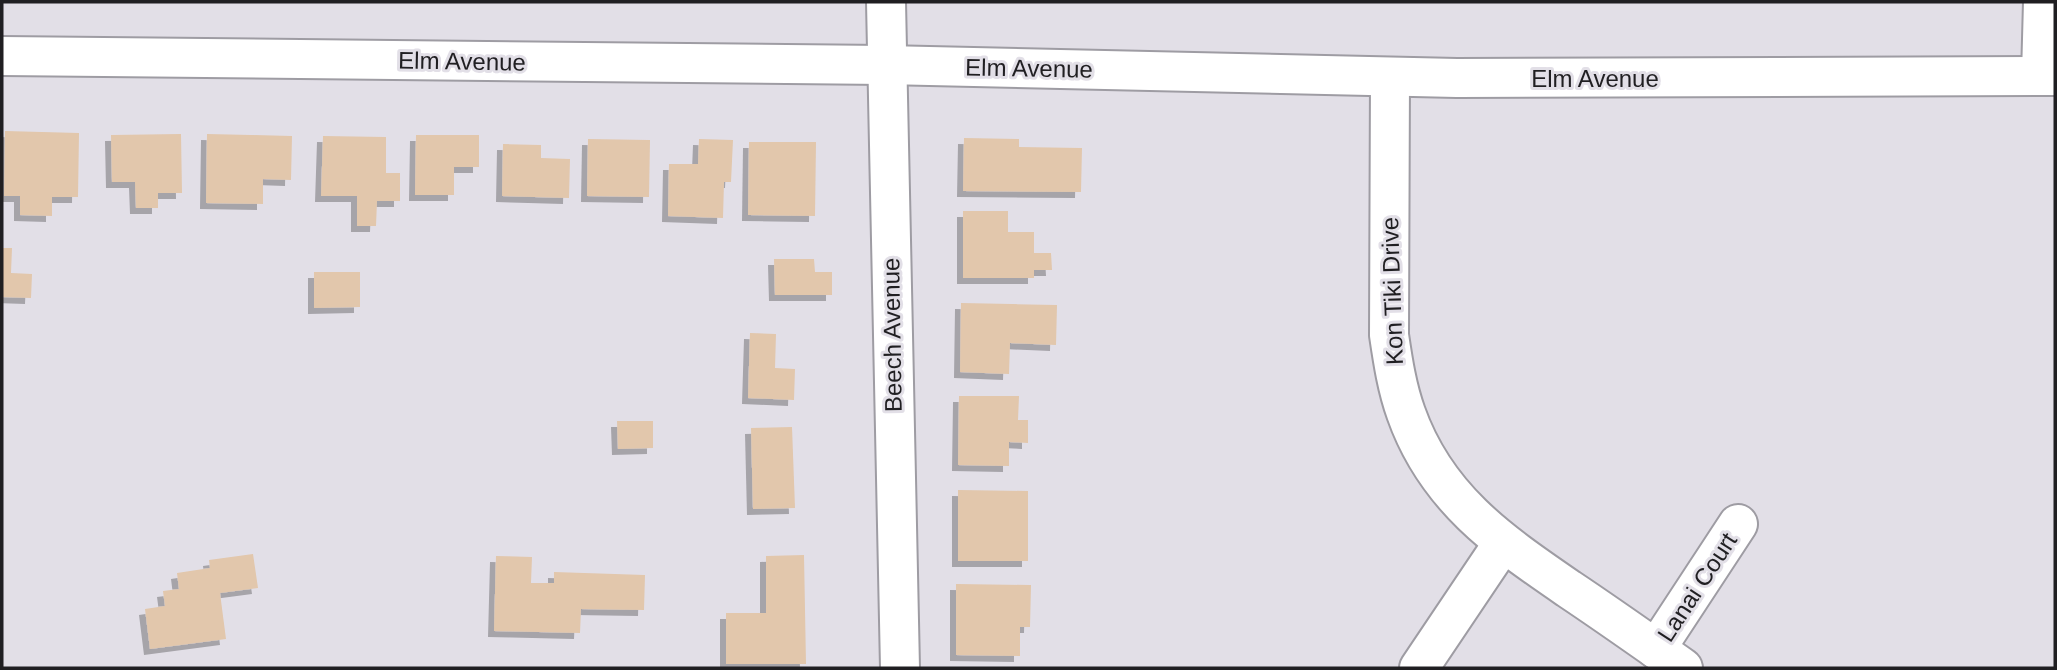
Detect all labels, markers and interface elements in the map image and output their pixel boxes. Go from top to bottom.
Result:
street label: Elm Avenue [398,46,526,76]
street label: Elm Avenue [965,53,1093,83]
street label: Elm Avenue [1531,65,1659,92]
street label: Kon Tiki Drive [1376,217,1408,365]
street label: Beech Avenue [877,258,907,412]
street label: Lanai Court [1652,527,1742,646]

